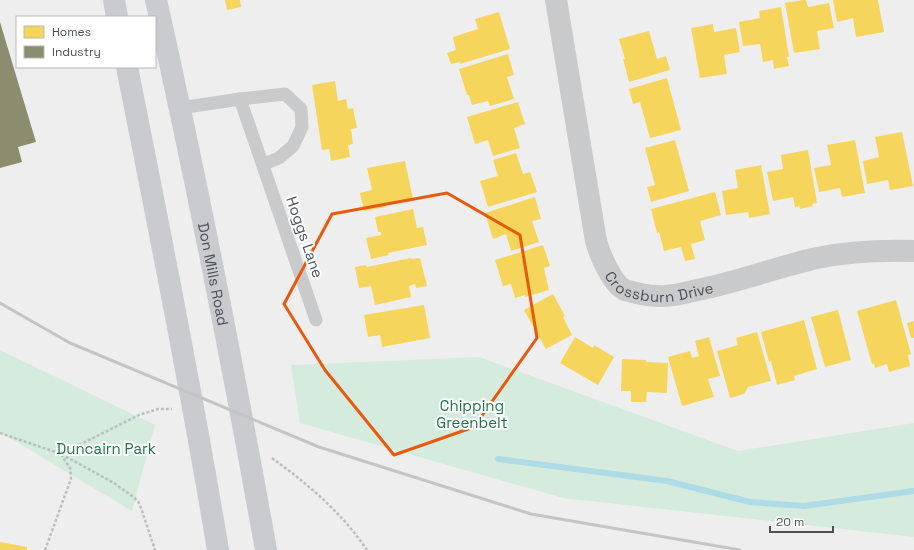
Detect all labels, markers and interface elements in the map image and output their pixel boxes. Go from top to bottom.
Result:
legend [16,16,156,68]
text: Homes [52,24,91,40]
text: Industry [52,44,101,60]
street label: Hoggs Lane [282,194,328,280]
street label: Don Mills Road [194,221,233,327]
street label: Crossburn Drive [601,267,715,306]
park label: Chipping Greenbelt [436,396,508,432]
park label: Duncairn Park [56,439,156,458]
scale bar [770,508,833,534]
text: 20 m [776,514,804,530]

